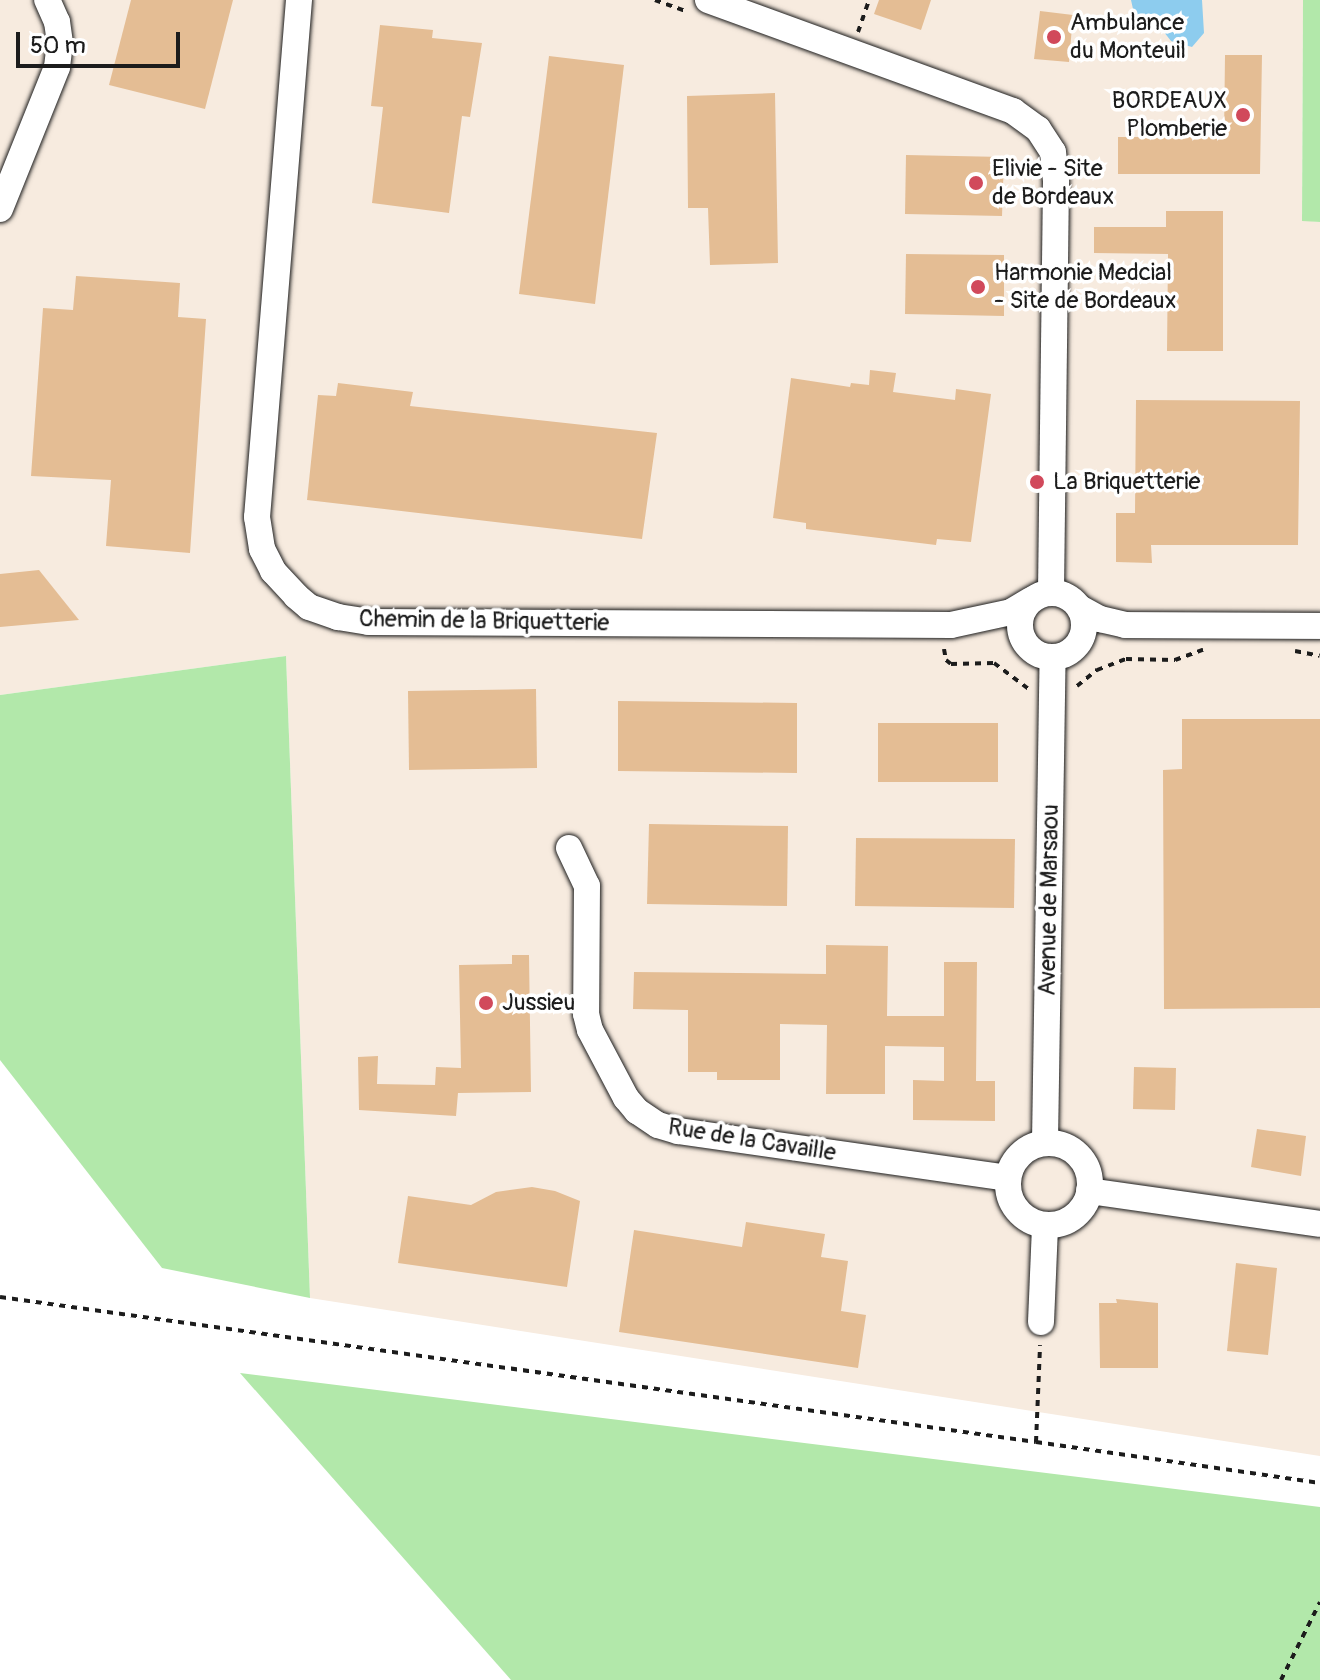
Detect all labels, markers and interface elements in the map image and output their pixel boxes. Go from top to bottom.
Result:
place label: Ambulance du Monteuil [1070,9,1186,65]
scale bar [20,16,184,66]
marker: Ambulance du Monteuil [1045,28,1063,46]
text: 50 m [30,31,86,60]
place label: BORDEAUX Plomberie [1112,87,1227,143]
marker: BORDEAUX Plomberie [1234,106,1252,124]
place label: Elivie - Site de Bordeaux [992,155,1114,211]
marker: Elivie - Site de Bordeaux [967,174,985,192]
place label: Harmonie Medcial - Site de Bordeaux [994,259,1177,315]
marker: Harmonie Medcial - Site de Bordeaux [969,278,987,296]
place label: La Briquetterie [1053,468,1200,496]
marker: La Briquetterie [1028,473,1046,491]
street label: Chemin de la Briquetterie [359,604,609,638]
street label: Avenue de Marsaou [1033,804,1065,996]
place label: Jussieu [502,989,575,1017]
marker: Jussieu [477,994,495,1012]
street label: Rue de la Cavaille [666,1113,838,1167]

